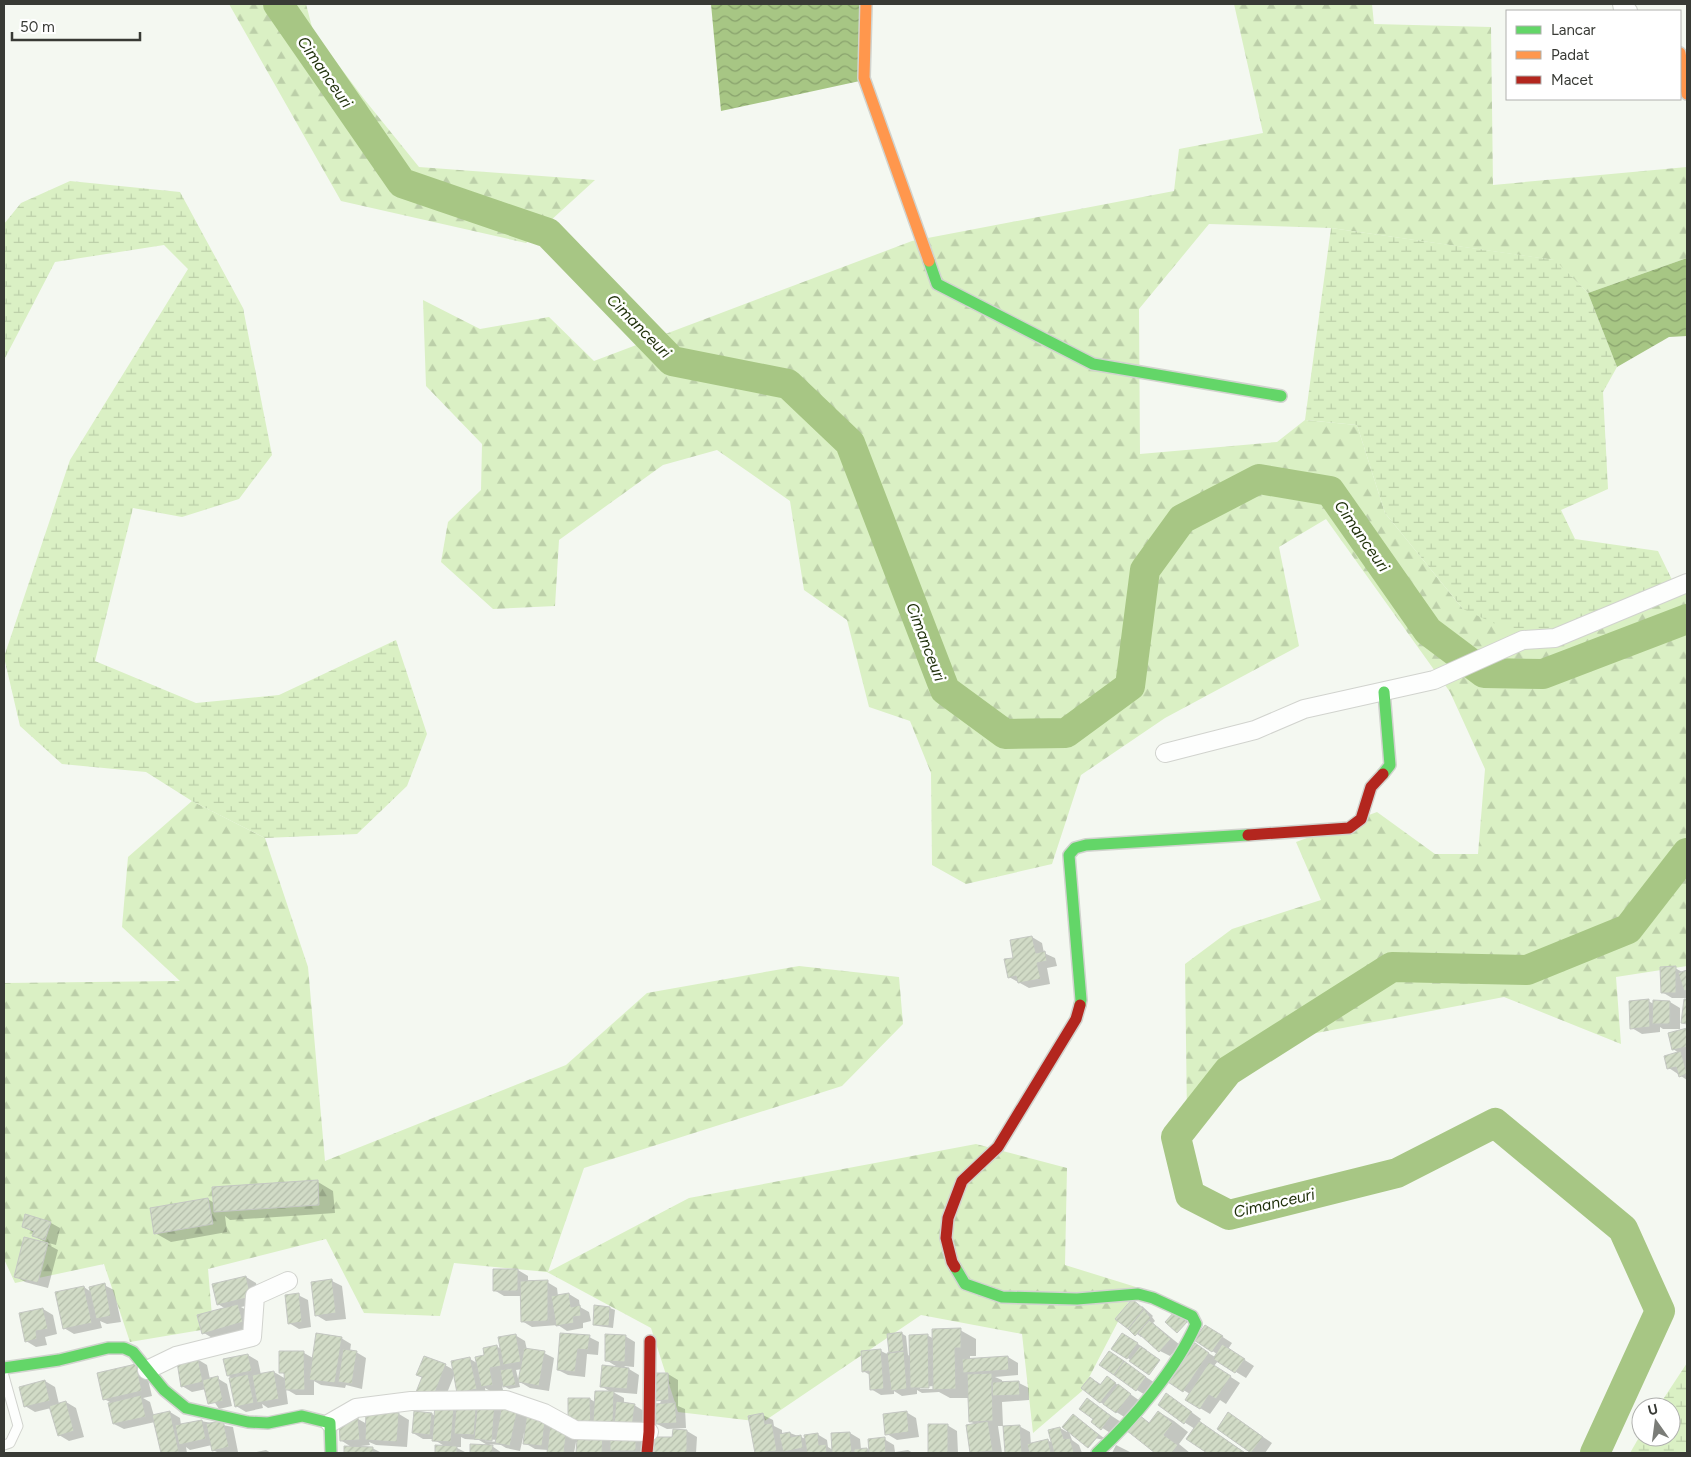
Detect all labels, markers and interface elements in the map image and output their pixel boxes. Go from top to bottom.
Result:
scale bar [12,10,140,42]
legend [1506,10,1681,100]
text: 50 m [20,18,55,36]
text: Lancar [1551,21,1596,39]
water label: Cimanceuri [293,33,357,112]
text: Padat [1551,46,1590,64]
text: Macet [1551,71,1594,89]
water label: Cimanceuri [603,290,675,362]
water label: Cimanceuri [1330,497,1394,576]
water label: Cimanceuri [902,600,950,684]
water label: Cimanceuri [1232,1184,1317,1222]
north arrow [1631,1397,1681,1447]
text: U [1646,1400,1660,1419]

